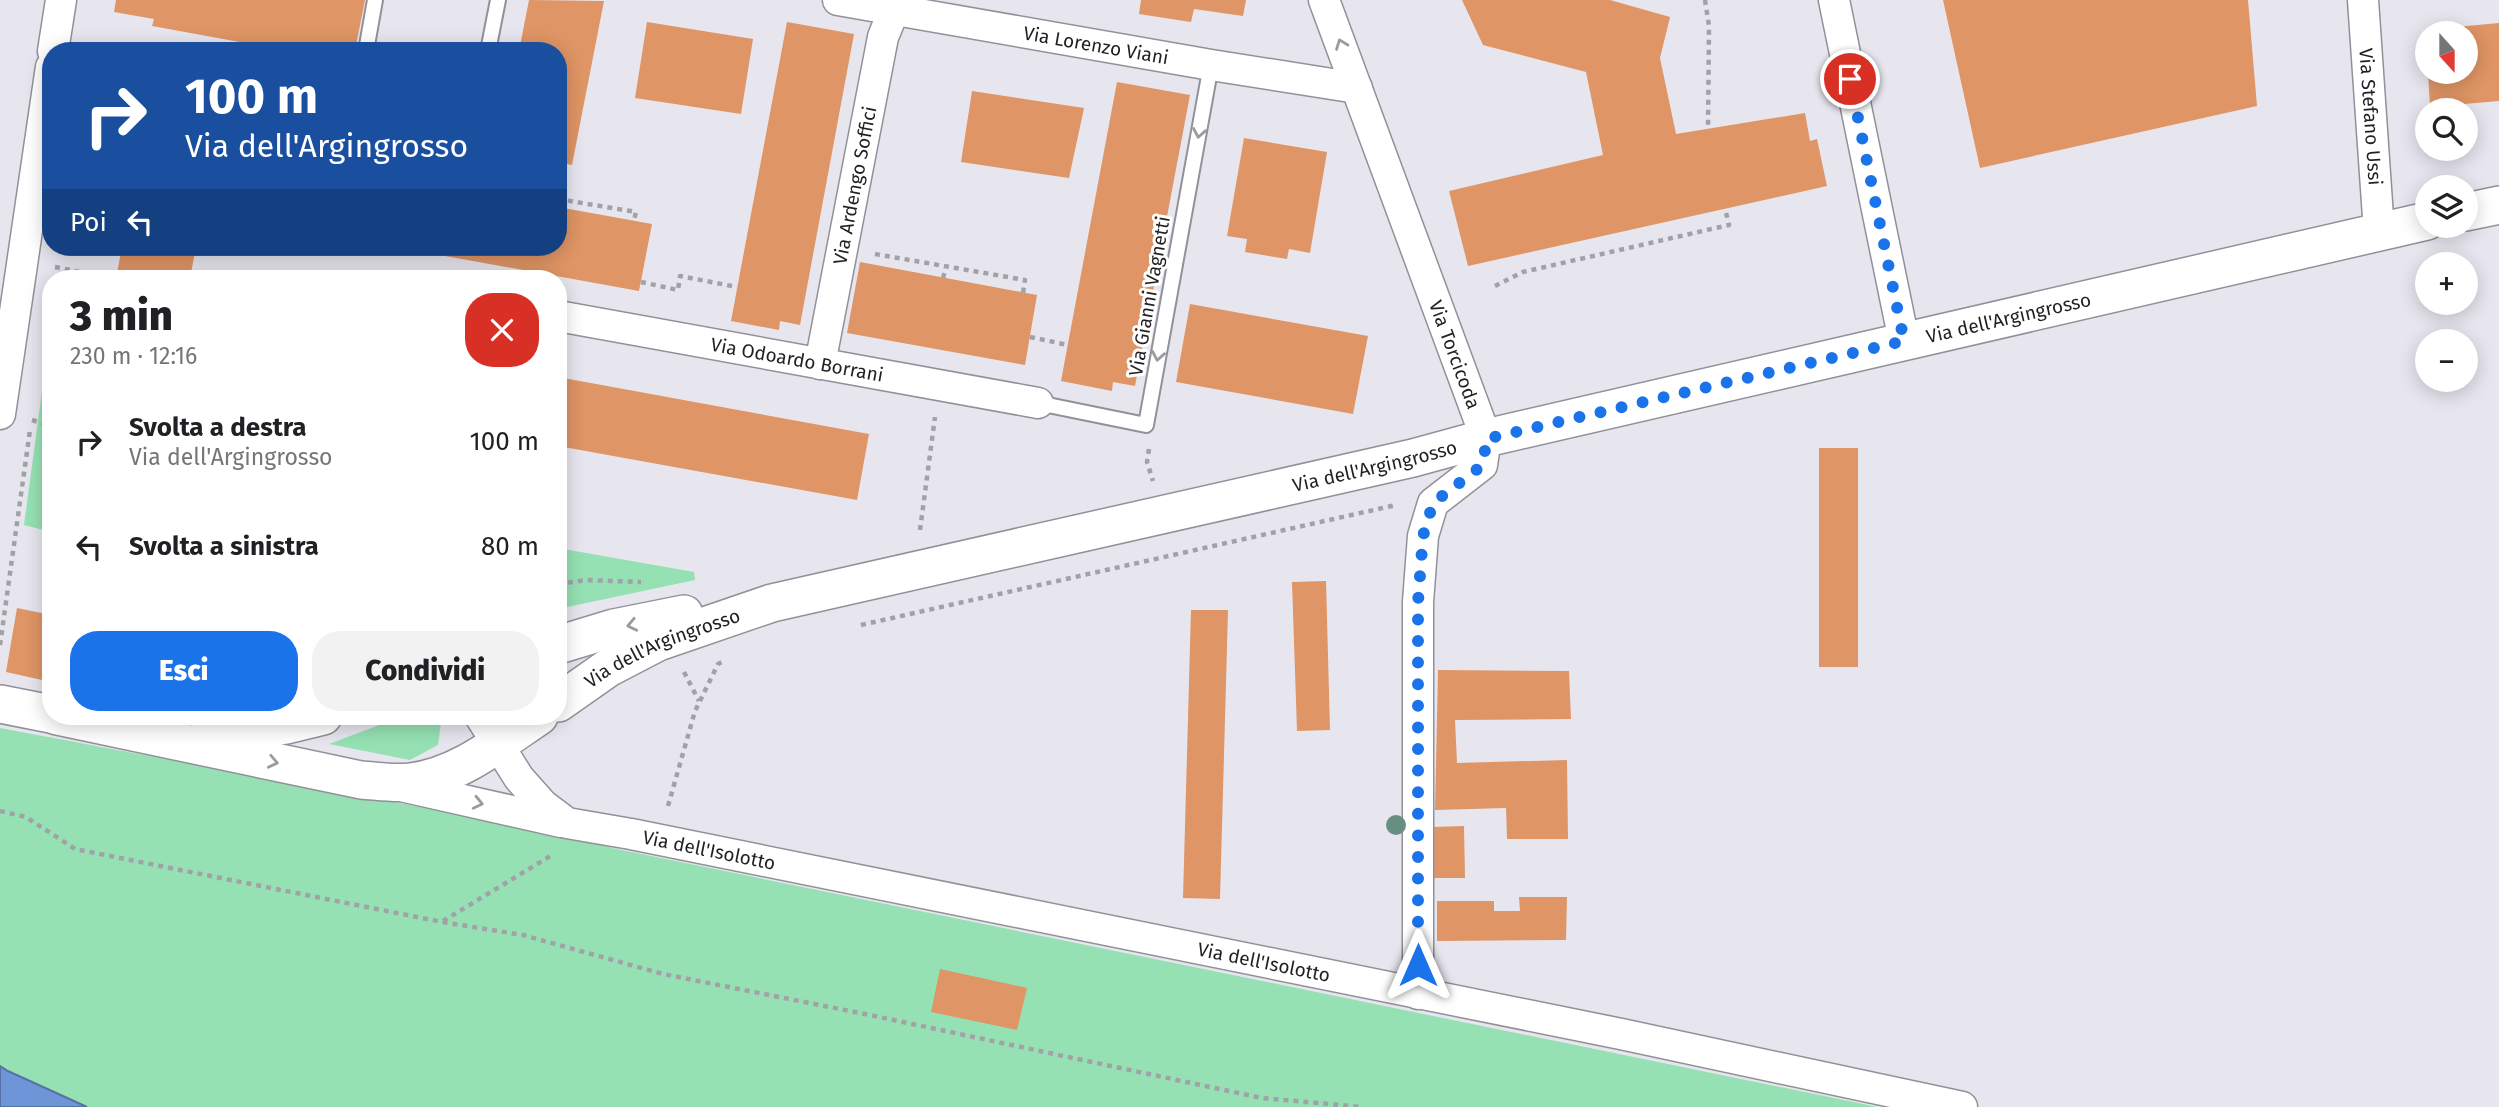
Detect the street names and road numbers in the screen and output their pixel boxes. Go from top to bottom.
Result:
street label: Via Lorenzo Viani [1022,22,1170,69]
street label: Via Stefano Ussi [2354,47,2387,186]
street label: Via Ardengo Soffici [828,104,881,267]
street label: Via Gianni Vagnetti [1124,214,1175,378]
street label: Via dell'Argingrosso [1924,288,2093,348]
street label: Via Torcicoda [1424,297,1485,412]
street label: Via Odoardo Borrani [709,333,885,387]
street label: Via dell'Argingrosso [1290,435,1460,497]
street label: Via dell'Argingrosso [580,604,743,693]
street label: Via dell'Isolotto [641,826,777,875]
street label: Via dell'Isolotto [1195,938,1332,987]

